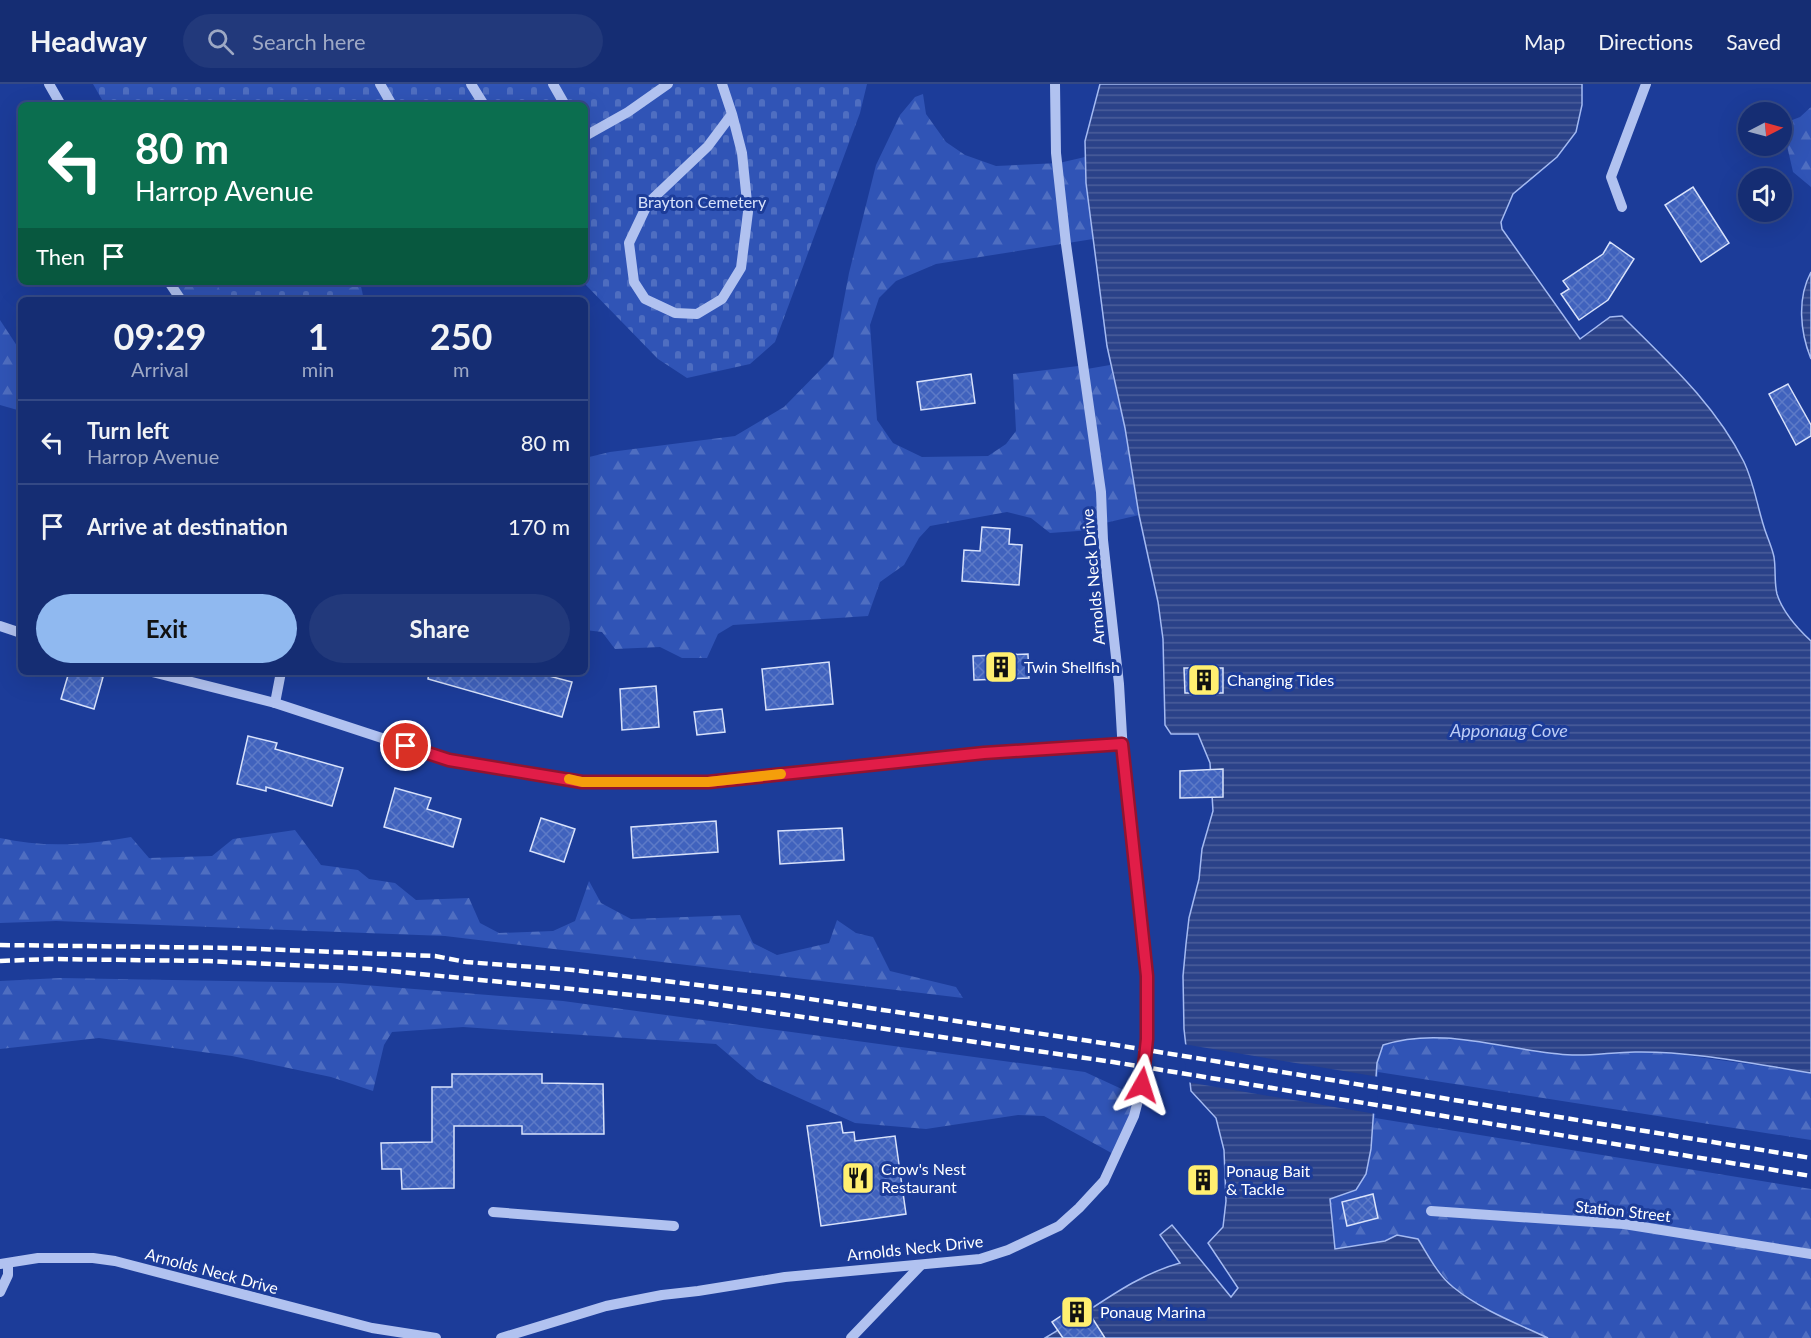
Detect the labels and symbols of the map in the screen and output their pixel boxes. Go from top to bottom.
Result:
north arrow [1738,102,1792,156]
park label: Brayton Cemetery [638,192,767,211]
street label: Arnolds Neck Drive [1077,508,1108,646]
building icon: Twin Shellfish [983,649,1019,685]
place label: Twin Shellfish [1024,657,1120,676]
building icon: Changing Tides [1186,662,1222,698]
place label: Changing Tides [1227,670,1334,689]
water label: Apponaug Cove [1449,719,1568,741]
pin [380,720,431,771]
position arrow [1110,1053,1174,1117]
place label: Crow's Nest Restaurant [881,1159,966,1196]
restaurant icon: Crow's Nest Restaurant [840,1160,876,1196]
place label: Ponaug Bait & Tackle [1226,1161,1310,1198]
building icon: Ponaug Bait & Tackle [1185,1162,1221,1198]
street label: Station Street [1574,1196,1672,1225]
street label: Arnolds Neck Drive [846,1231,984,1264]
street label: Arnolds Neck Drive [144,1244,281,1297]
building icon: Ponaug Marina [1059,1294,1095,1330]
place label: Ponaug Marina [1100,1302,1206,1321]

